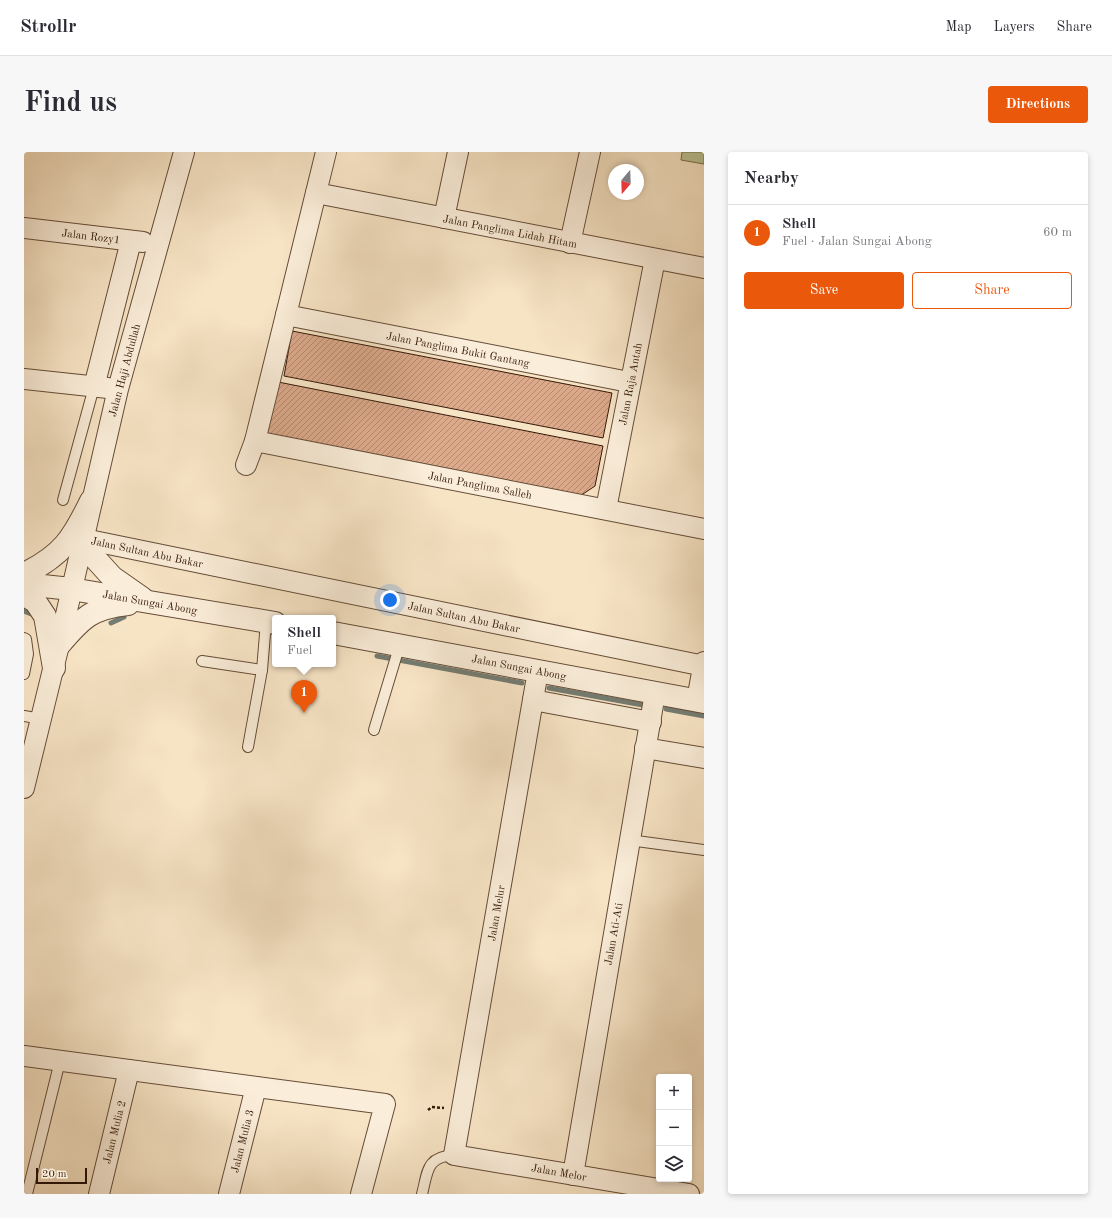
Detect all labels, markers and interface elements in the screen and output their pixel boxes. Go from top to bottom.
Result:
text: Strollr [20,18,76,37]
text: Map [946,20,972,34]
text: Layers [994,20,1035,34]
text: Share [1057,20,1092,34]
button: Directions [988,86,1088,123]
text: Find us [24,90,117,118]
north arrow [608,164,644,200]
text: Nearby [744,170,799,187]
street label: Jalan Panglima Lidah Hitam [442,214,578,251]
text: Shell [782,217,816,232]
text: 1 [753,226,761,239]
text: 60 m [1043,226,1072,239]
street label: Jalan Rozy1 [61,228,121,247]
text: Fuel · Jalan Sungai Abong [782,235,932,248]
button: Save [744,272,904,309]
button: Share [912,272,1072,309]
street label: Jalan Haji Abdullah [108,323,143,418]
street label: Jalan Panglima Bukit Gantang [385,331,530,370]
street label: Jalan Raja Antah [618,342,645,426]
street label: Jalan Panglima Salleh [427,471,533,502]
street label: Jalan Sultan Abu Bakar [90,536,204,571]
street label: Jalan Sungai Abong [101,590,198,617]
your location [380,590,400,610]
street label: Jalan Sultan Abu Bakar [407,601,521,636]
popup [272,615,336,667]
text: Shell [287,626,321,641]
text: Fuel [287,644,312,657]
street label: Jalan Sungai Abong [470,654,567,683]
pin: 1 [291,680,317,713]
street label: Jalan Melur [487,884,508,942]
street label: Jalan Ati-Ati [604,902,625,966]
map controls [656,1074,692,1182]
button: + [656,1074,692,1110]
street label: Jalan Mulia 2 [102,1100,129,1165]
street label: Jalan Mulia 3 [230,1109,257,1174]
button: − [656,1110,692,1146]
button: layers [656,1146,692,1182]
street label: Jalan Melor [530,1163,588,1184]
scale bar [36,1166,87,1185]
text: 20 m [42,1169,67,1180]

